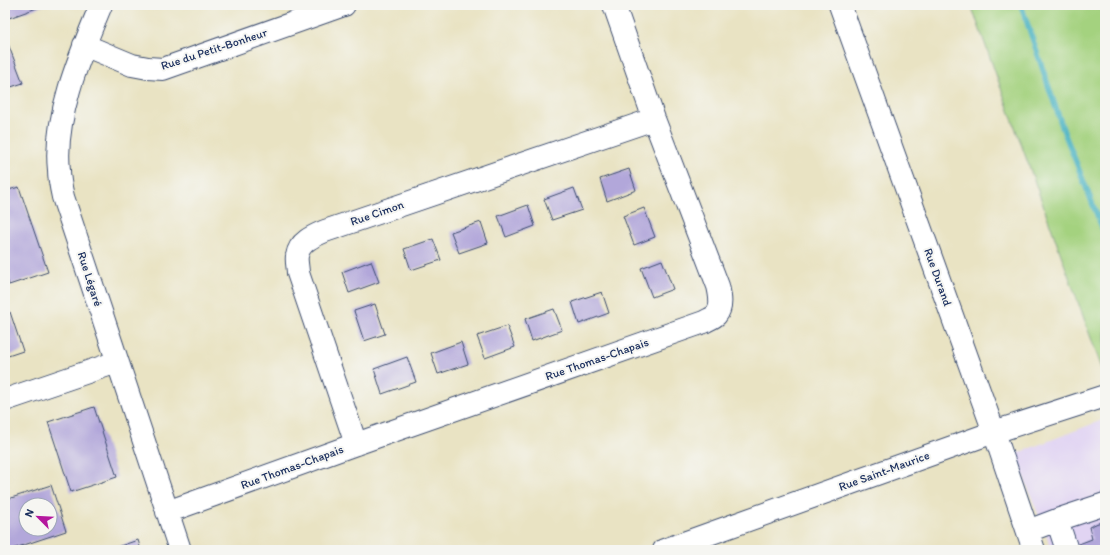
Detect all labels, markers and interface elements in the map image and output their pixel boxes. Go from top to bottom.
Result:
street label: Rue du Petit-Bonheur [159,25,269,73]
street label: Rue Cimon [348,197,406,229]
street label: Rue Durand [921,246,955,308]
street label: Rue Légaré [75,250,106,308]
street label: Rue Thomas-Chapais [543,335,651,383]
street label: Rue Thomas-Chapais [239,442,345,492]
street label: Rue Saint-Maurice [837,448,932,494]
north arrow [18,497,58,537]
text: N [22,507,37,519]

